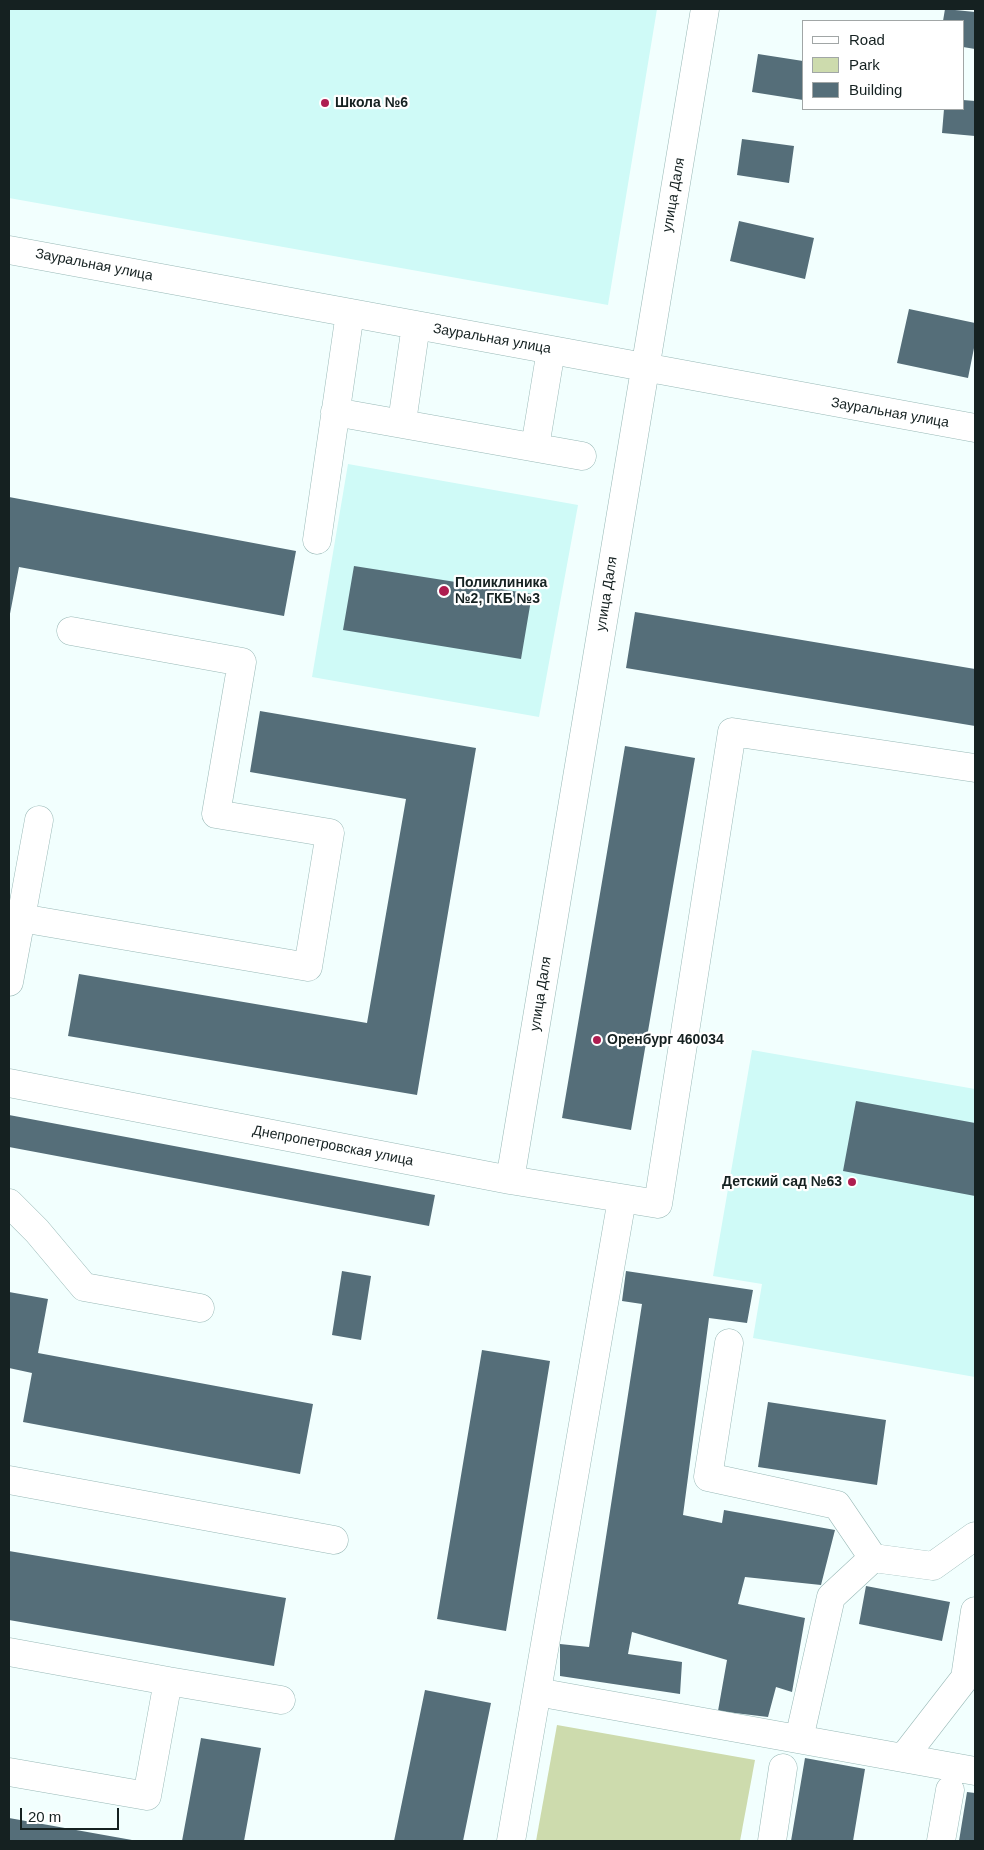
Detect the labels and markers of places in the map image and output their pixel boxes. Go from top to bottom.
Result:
place label: Школа №6 [335,95,408,111]
marker: Школа №6 [319,97,331,109]
place label: Поликлиника №2, ГКБ №3 [455,575,547,608]
marker: Поликлиника №2, ГКБ №3 [437,584,451,598]
place label: Оренбург 460034 [607,1032,724,1048]
marker: Оренбург 460034 [591,1034,603,1046]
place label: Детский сад №63 [722,1174,842,1190]
marker: Детский сад №63 [846,1176,858,1188]

